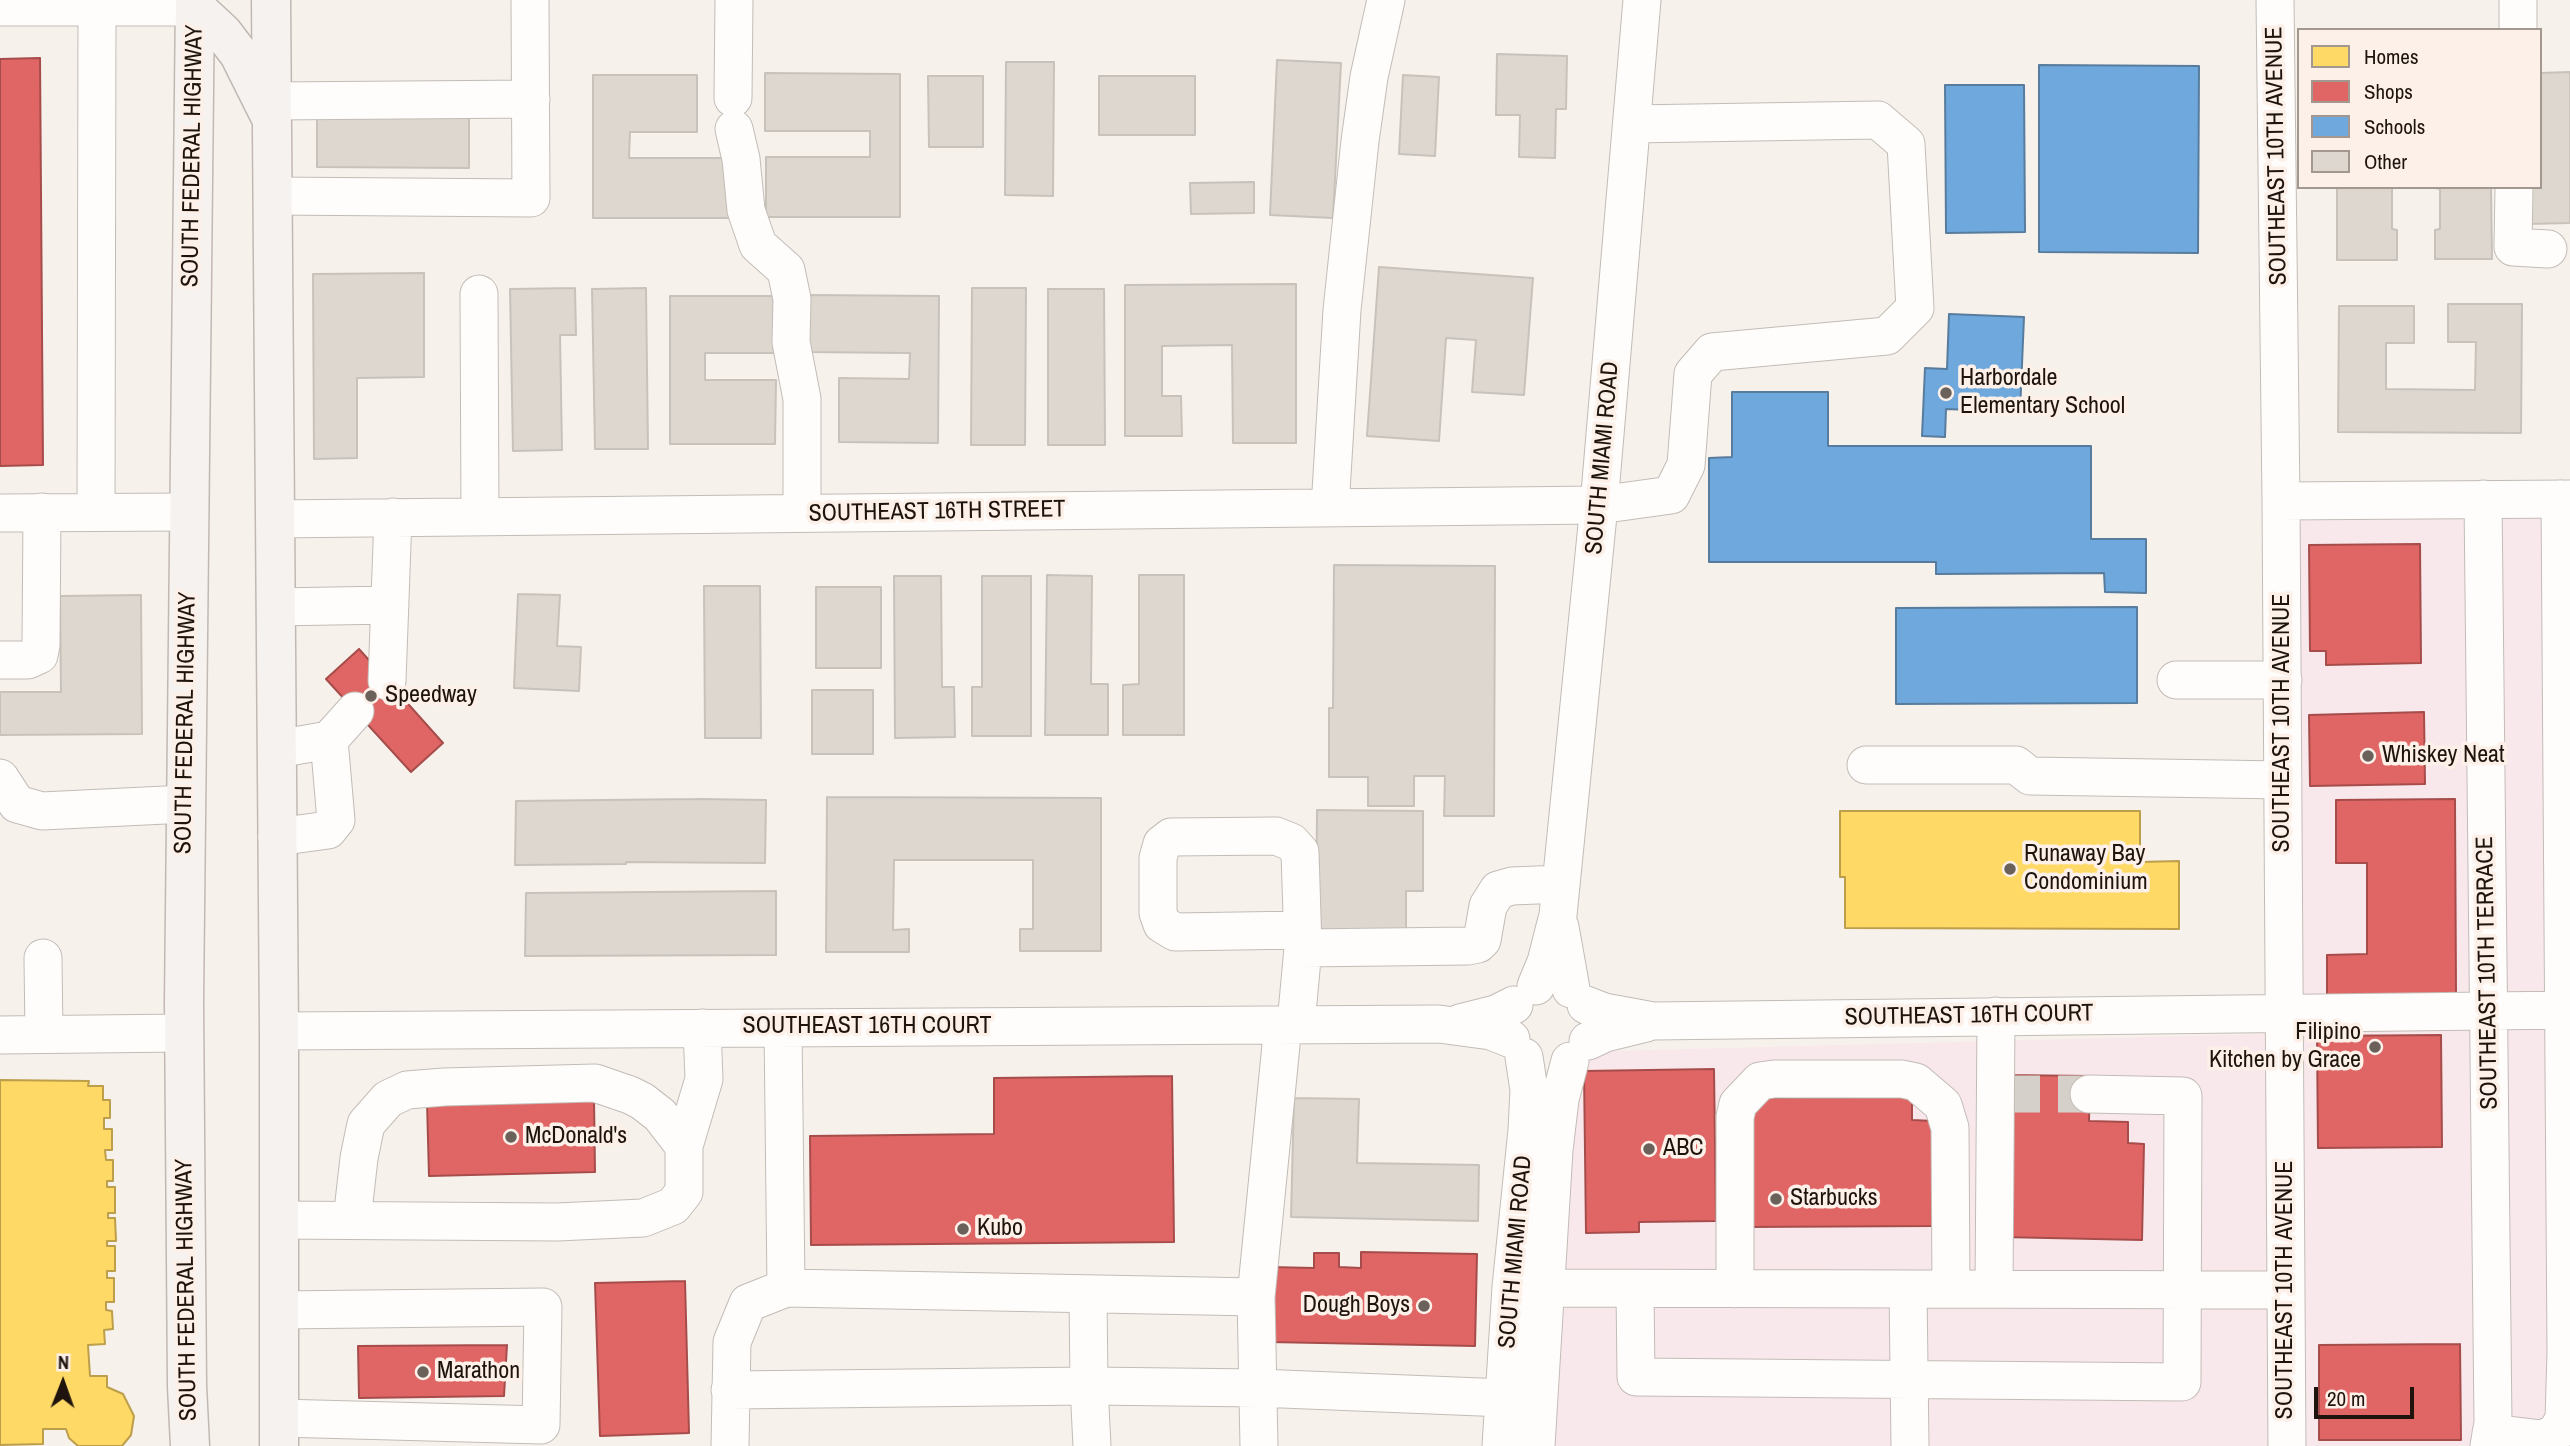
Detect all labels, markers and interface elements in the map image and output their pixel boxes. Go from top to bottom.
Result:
street label: SOUTH FEDERAL HIGHWAY [176,25,210,287]
street label: SOUTHEAST 10TH AVENUE [2260,26,2294,286]
legend [2297,28,2542,189]
text: Homes [2364,42,2419,71]
text: Shops [2364,77,2413,106]
text: Schools [2364,112,2425,141]
text: Other [2364,147,2407,176]
street label: SOUTH MIAMI ROAD [1580,360,1626,556]
place label: Harbordale Elementary School [1960,365,2125,421]
marker: Harbordale Elementary School [1938,385,1954,401]
street label: SOUTHEAST 16TH STREET [808,495,1066,529]
street label: SOUTH FEDERAL HIGHWAY [169,592,203,854]
street label: SOUTHEAST 10TH AVENUE [2269,594,2297,852]
place label: Speedway [385,682,477,710]
marker: Speedway [363,688,379,704]
place label: Whiskey Neat [2382,742,2504,770]
marker: Whiskey Neat [2360,748,2376,764]
street label: SOUTHEAST 10TH TERRACE [2471,836,2505,1110]
place label: Runaway Bay Condominium [2024,841,2148,897]
marker: Runaway Bay Condominium [2002,861,2018,877]
street label: SOUTHEAST 16TH COURT [1844,999,2094,1033]
street label: SOUTHEAST 16TH COURT [743,1013,991,1041]
place label: Filipino Kitchen by Grace [2209,1019,2361,1075]
marker: Filipino Kitchen by Grace [2367,1039,2383,1055]
place label: McDonald's [525,1123,627,1151]
marker: McDonald's [503,1129,519,1145]
place label: ABC [1663,1135,1703,1163]
marker: ABC [1641,1141,1657,1157]
street label: SOUTH MIAMI ROAD [1493,1154,1539,1350]
street label: SOUTH FEDERAL HIGHWAY [170,1159,204,1421]
street label: SOUTHEAST 10TH AVENUE [2272,1161,2300,1419]
place label: Starbucks [1790,1185,1878,1213]
marker: Starbucks [1768,1191,1784,1207]
place label: Kubo [977,1215,1023,1243]
marker: Kubo [955,1221,971,1237]
place label: Dough Boys [1303,1292,1410,1320]
marker: Dough Boys [1416,1298,1432,1314]
north arrow [28,1348,98,1418]
text: N [58,1349,69,1375]
place label: Marathon [437,1358,520,1386]
marker: Marathon [415,1364,431,1380]
scale bar [2318,1372,2418,1416]
text: 20 m [2327,1384,2365,1413]

